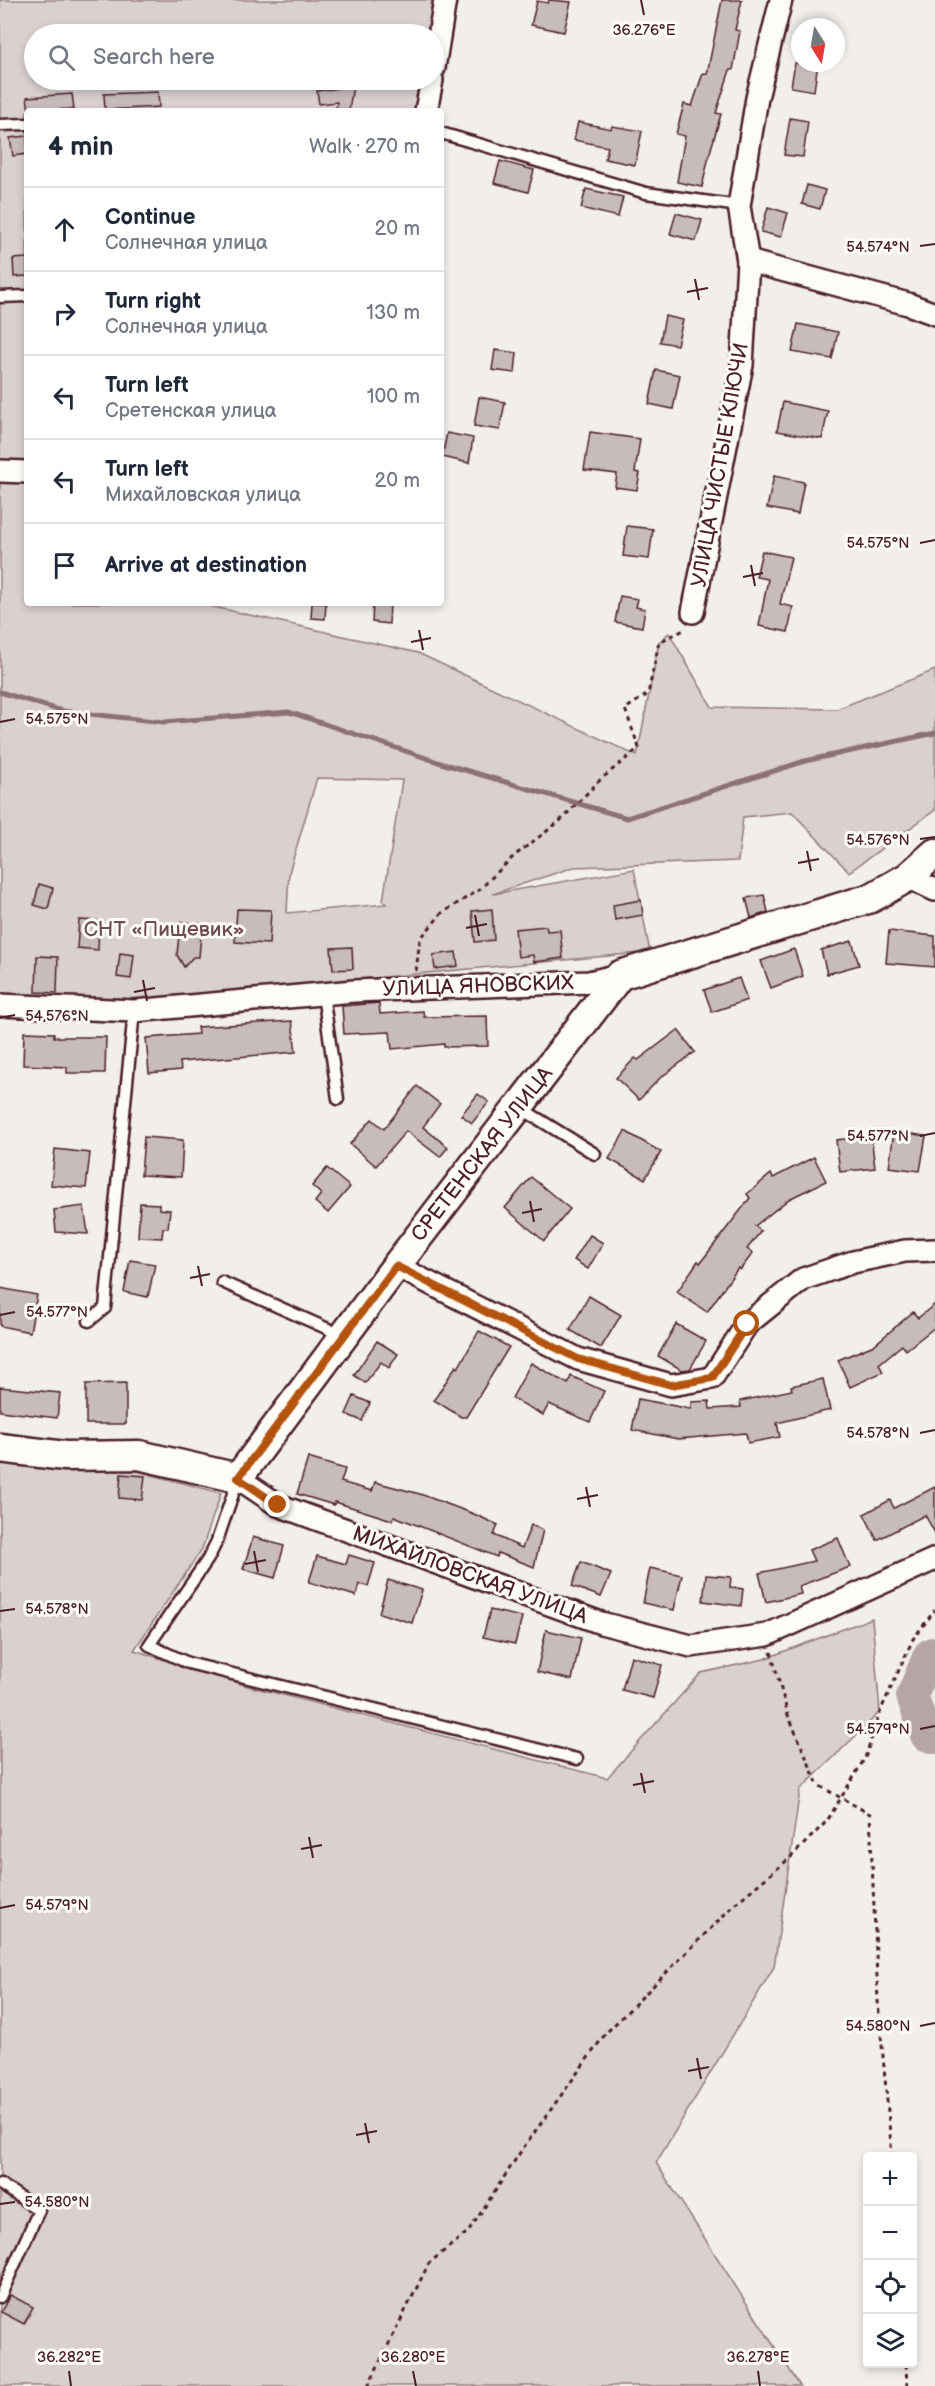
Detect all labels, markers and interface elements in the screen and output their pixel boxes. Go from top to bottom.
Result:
north arrow [791,18,845,72]
text: 36.276°E [612,21,676,40]
search box [24,24,444,90]
icon: search [45,41,78,74]
text: Search here [93,44,215,71]
text: 4 min [48,132,113,163]
text: Walk · 270 m [309,135,420,159]
text: Continue [105,204,195,231]
icon: ahead [48,213,81,246]
text: 20 m [375,217,420,241]
text: Солнечная улица [105,231,268,255]
text: 54.574°N [846,238,910,257]
text: Turn right [105,288,201,315]
icon: right [48,297,81,330]
text: 130 m [366,301,420,325]
text: Солнечная улица [105,315,268,339]
street label: УЛИЦА ЧИСТЫЕ КЛЮЧИ [686,341,754,589]
text: Turn left [105,372,189,399]
icon: left [48,381,81,414]
text: 100 m [367,385,420,409]
text: Сретенская улица [105,399,277,423]
text: Turn left [105,456,189,483]
icon: left [48,465,81,498]
text: 20 m [375,469,420,493]
text: Михайловская улица [105,483,301,507]
text: 54.575°N [846,534,910,553]
icon: arrive [48,549,81,582]
text: Arrive at destination [105,552,307,579]
text: 54.575°N [25,710,89,729]
text: 54.576°N [846,831,910,850]
park label: СНТ «Пищевик» [84,917,244,942]
street label: УЛИЦА ЯНОВСКИХ [382,970,575,1002]
text: 54.576°N [25,1007,89,1026]
street label: СРЕТЕНСКАЯ УЛИЦА [406,1061,558,1246]
text: 54.577°N [847,1127,909,1146]
text: 54.577°N [26,1303,88,1322]
route start [733,1310,759,1336]
text: 54.578°N [846,1424,910,1443]
route end [264,1491,290,1517]
street label: МИХАЙЛОВСКАЯ УЛИЦА [349,1521,591,1629]
text: 54.578°N [25,1600,89,1619]
text: 54.579°N [846,1720,910,1739]
text: 54.579°N [25,1896,89,1915]
text: 54.580°N [845,2017,911,2036]
map controls [863,2152,917,2368]
button: + [863,2152,917,2206]
text: 54.580°N [24,2193,90,2212]
button: − [863,2206,917,2260]
button: locate [863,2260,917,2314]
button: layers [863,2314,917,2368]
text: 36.282°E [37,2348,101,2367]
text: 36.280°E [381,2348,445,2367]
text: 36.278°E [726,2348,790,2367]

